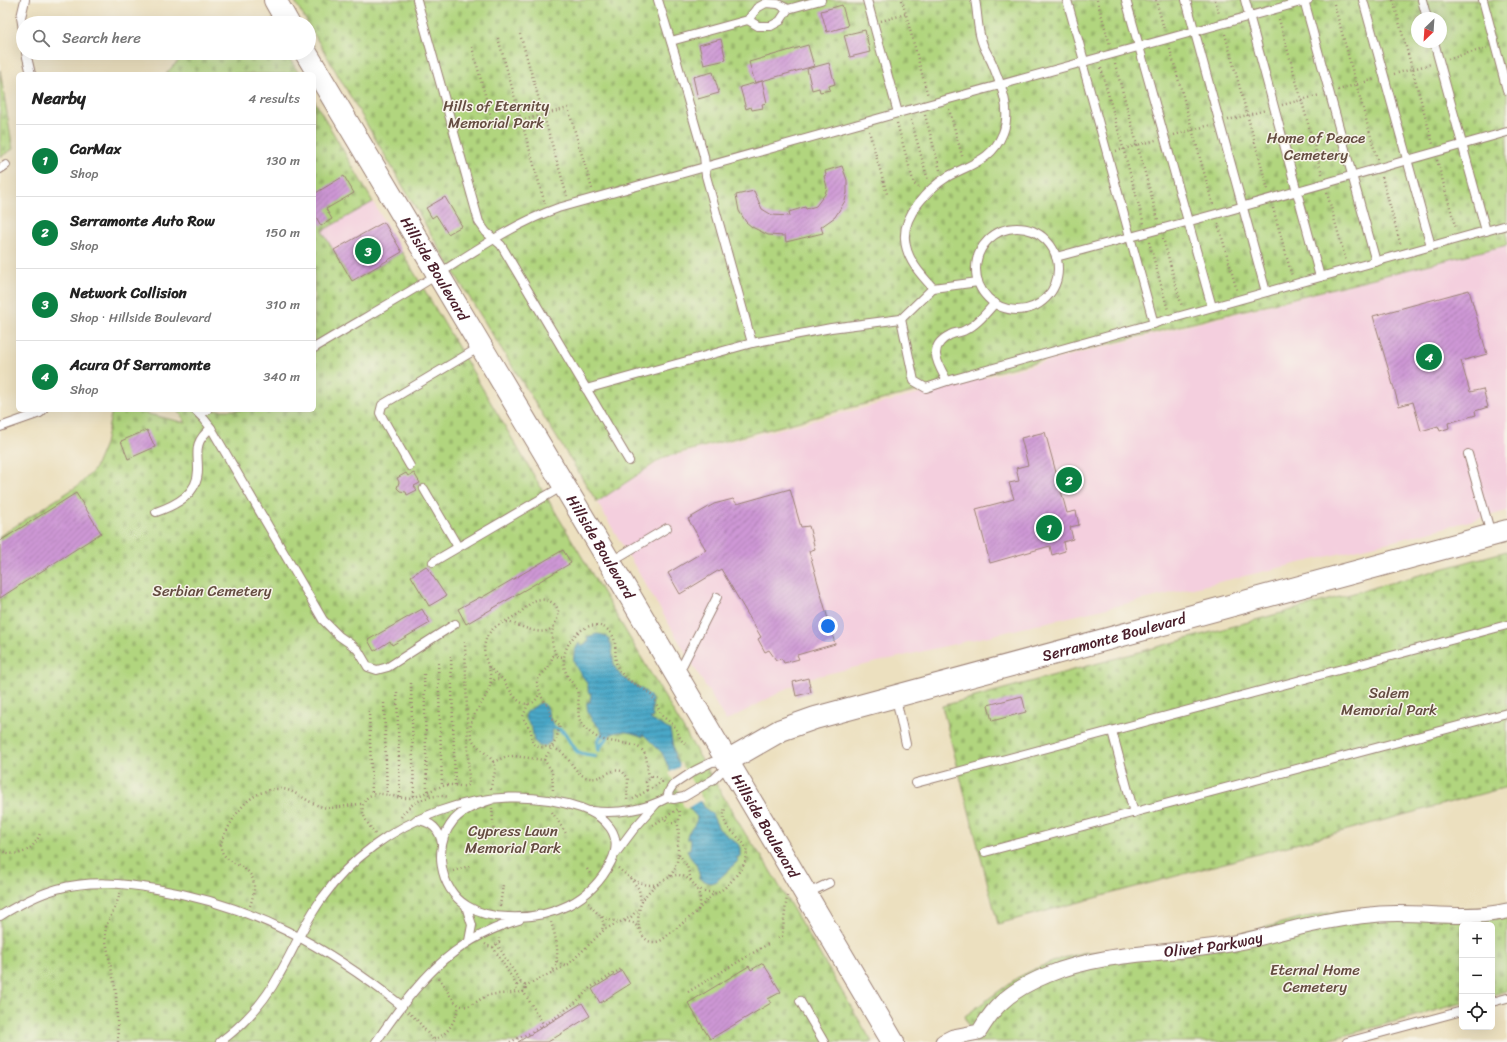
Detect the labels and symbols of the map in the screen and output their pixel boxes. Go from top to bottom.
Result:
north arrow [1411,12,1447,48]
park label: Hills of Eternity Memorial Park [443,93,549,136]
park label: Home of Peace Cemetery [1267,125,1365,168]
street label: Hillside Boulevard [393,211,477,327]
pin: 3 [355,236,381,266]
pin: 4 [1416,342,1442,372]
pin: 2 [1056,465,1082,495]
street label: Hillside Boulevard [559,490,643,605]
pin: 1 [1036,513,1062,543]
park label: Serbian Cemetery [152,578,272,604]
street label: Serramonte Boulevard [1039,605,1190,669]
your location [818,616,838,636]
park label: Salem Memorial Park [1341,680,1437,723]
street label: Hillside Boulevard [724,768,807,884]
park label: Cypress Lawn Memorial Park [465,818,561,861]
street label: Olivet Parkway [1163,924,1266,965]
park label: Eternal Home Cemetery [1270,957,1360,1000]

